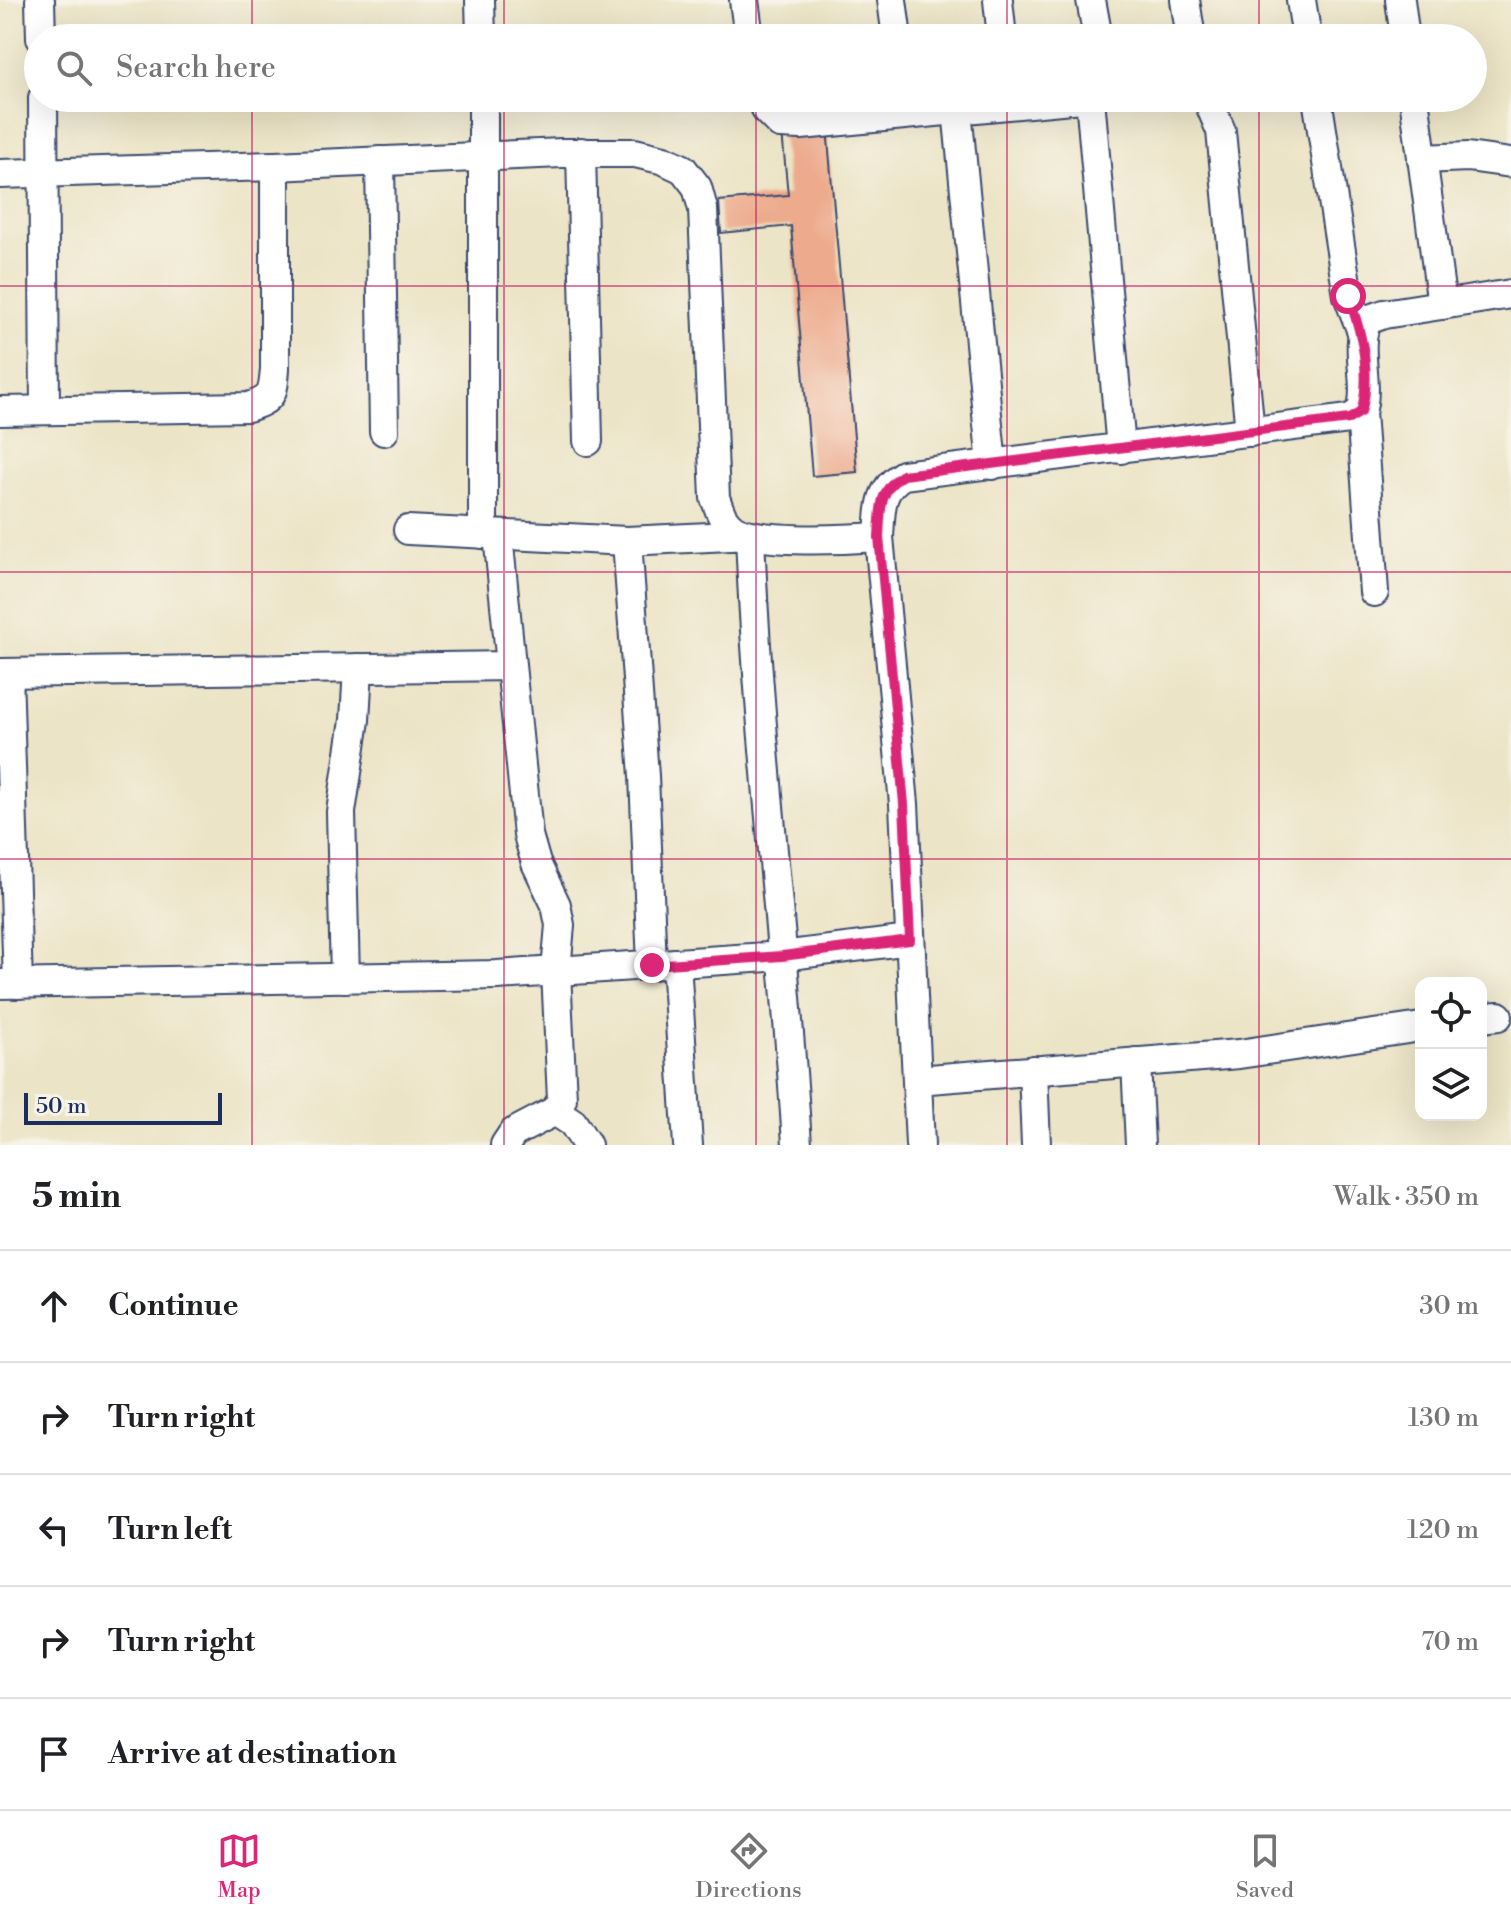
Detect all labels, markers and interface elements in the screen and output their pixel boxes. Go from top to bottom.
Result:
search box [24,24,1487,112]
icon: search [52,46,96,90]
text: Search here [116,49,276,87]
route start [1330,278,1366,314]
route end [634,947,670,983]
map controls [1415,977,1487,1121]
button: locate [1415,977,1487,1049]
button: layers [1415,1049,1487,1121]
scale bar [24,1089,222,1125]
text: 50 m [36,1093,87,1120]
text: 5 min [32,1176,121,1218]
text: Walk · 350 m [1334,1181,1479,1213]
icon: ahead [32,1284,76,1328]
text: Continue [108,1287,239,1325]
text: 30 m [1419,1290,1479,1322]
icon: right [32,1396,76,1440]
text: Turn right [108,1399,255,1437]
text: 130 m [1408,1402,1479,1434]
icon: left [32,1508,76,1552]
text: Turn left [108,1511,232,1549]
text: 120 m [1407,1514,1479,1546]
icon: right [32,1620,76,1664]
text: Turn right [108,1623,255,1661]
text: 70 m [1421,1626,1479,1658]
icon: arrive [32,1732,76,1776]
text: Arrive at destination [108,1735,397,1773]
tab: Map [217,1829,261,1904]
tab: Directions [696,1829,802,1904]
tab: Saved [1236,1829,1294,1904]

